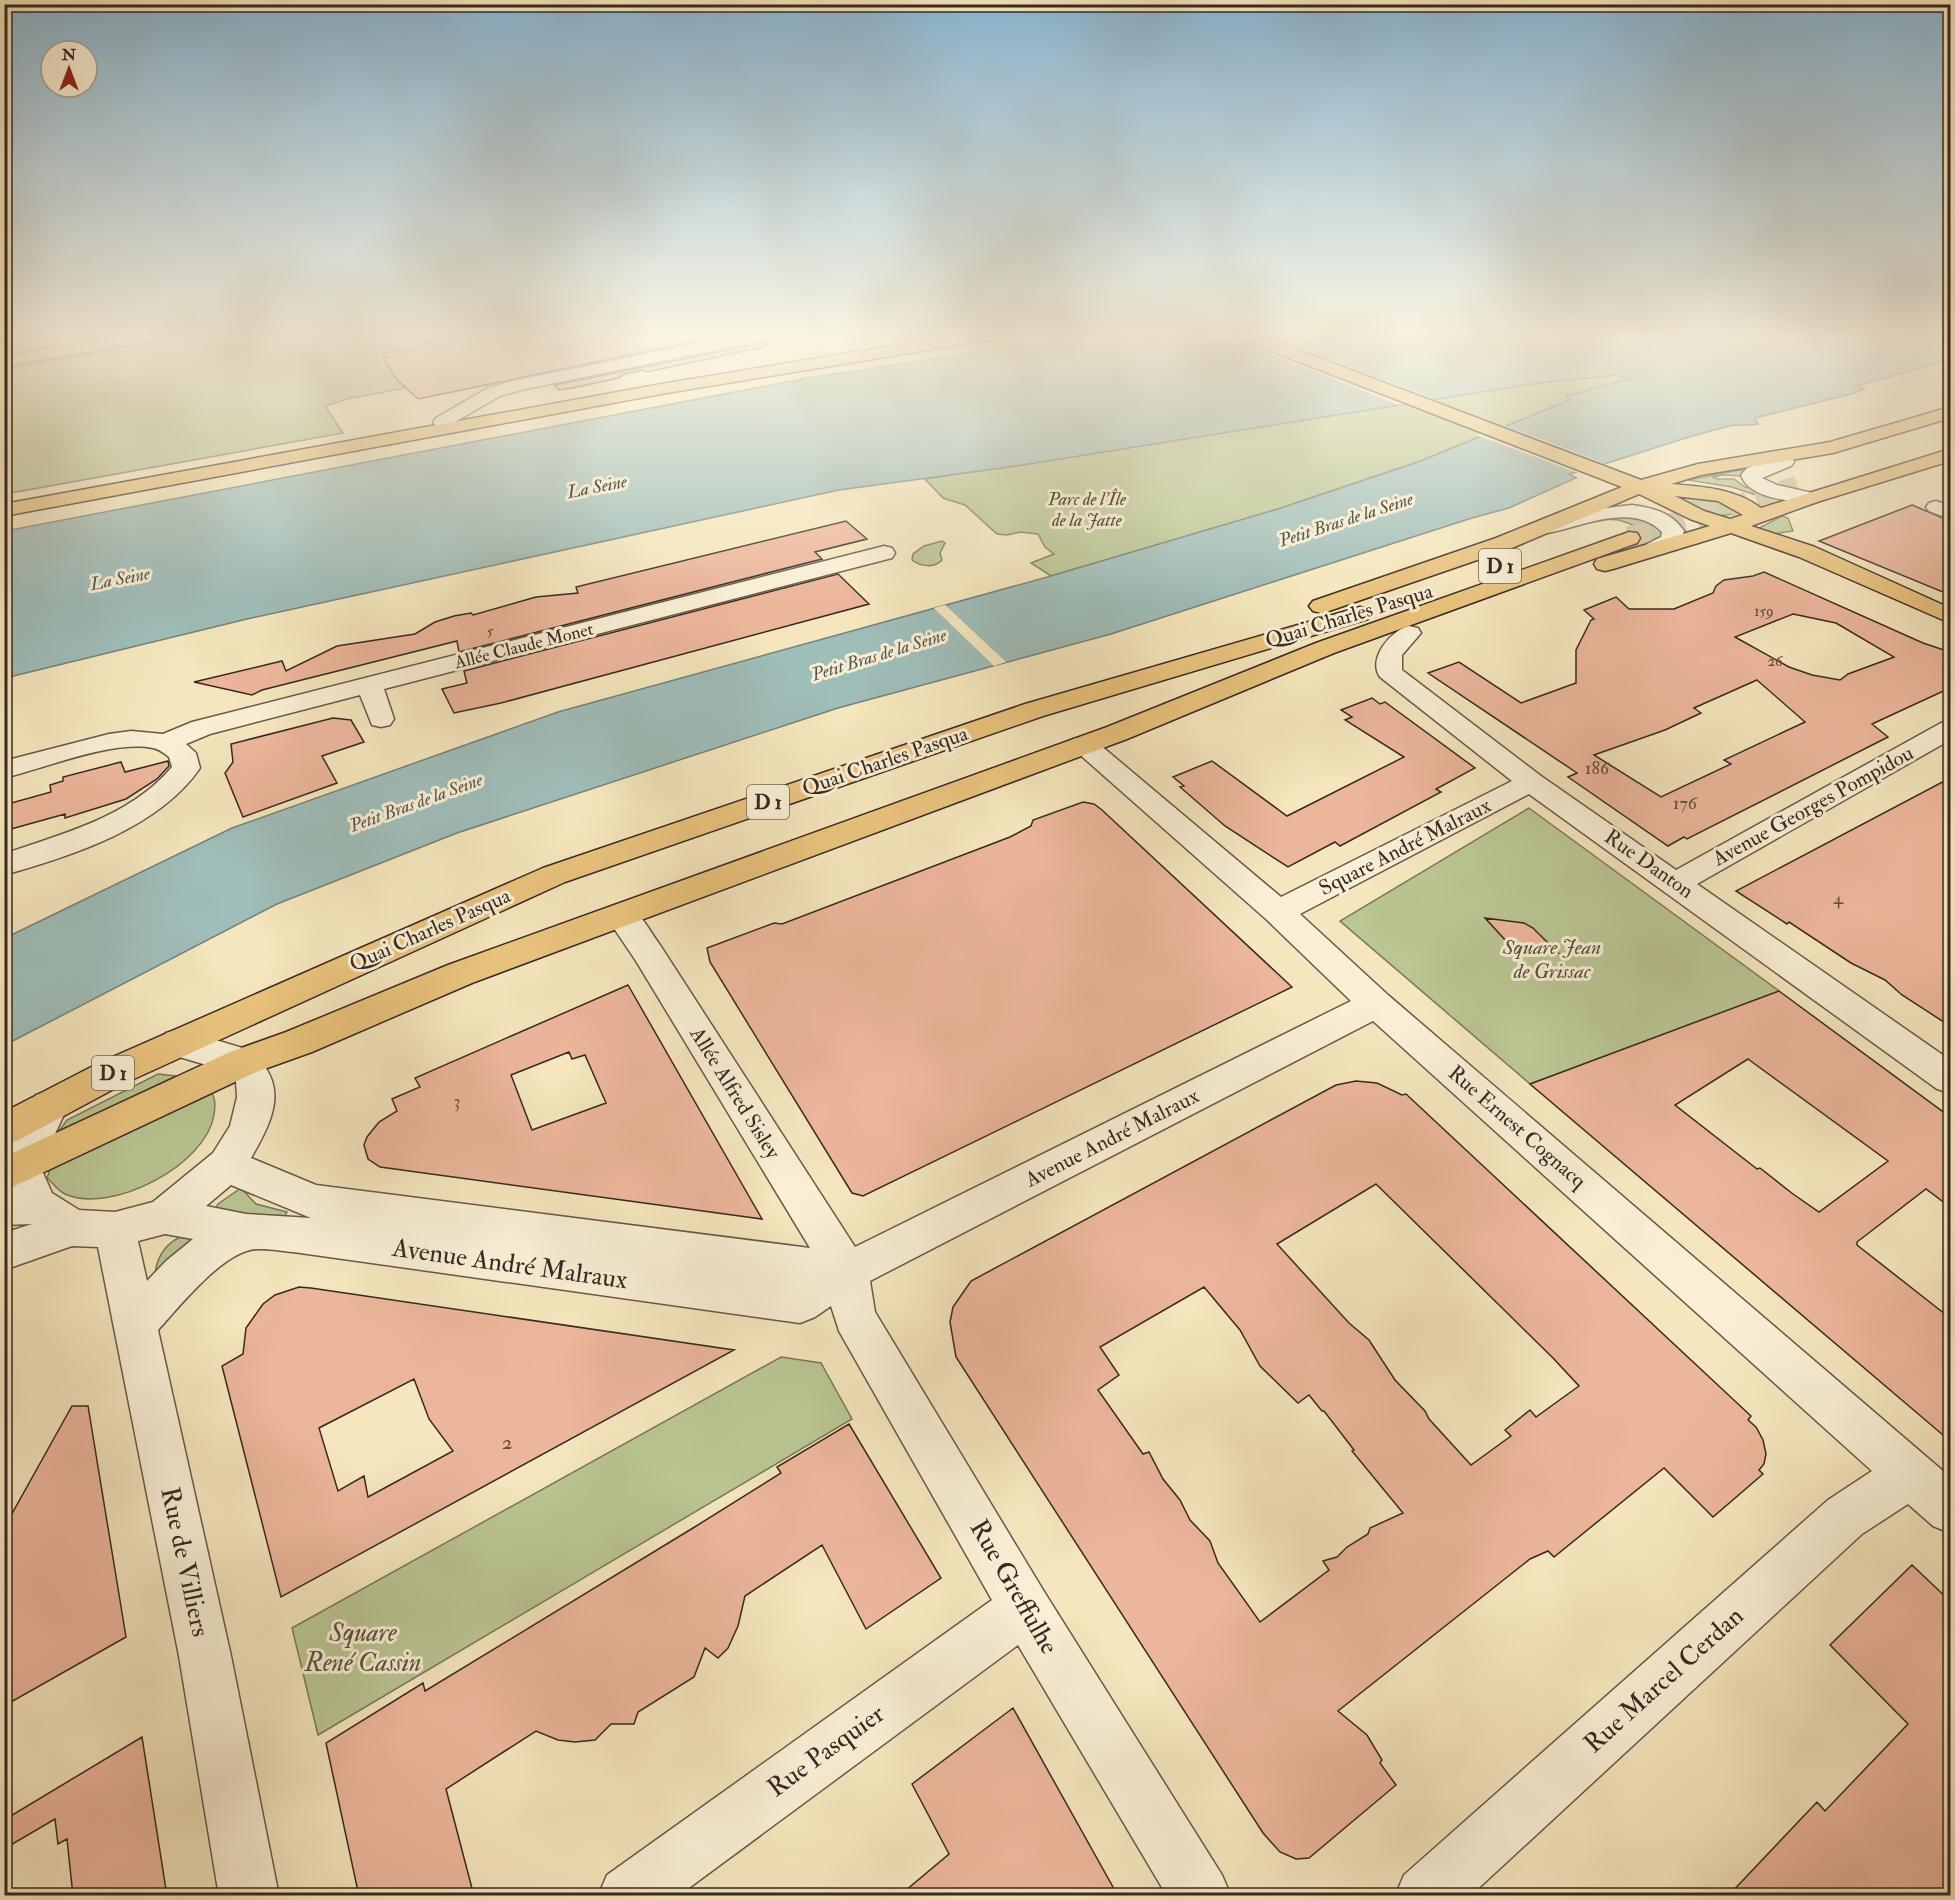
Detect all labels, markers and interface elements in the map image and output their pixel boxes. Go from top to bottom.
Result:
north arrow [39,39,99,99]
text: N [61,45,77,65]
water label: La Seine [564,470,630,504]
water label: Petit Bras de la Seine [1275,487,1417,553]
park label: Parc de l'Île de la Jatte [1047,488,1127,532]
road number: D 1 [1479,549,1521,583]
water label: La Seine [87,562,153,596]
street label: Quai Charles Pasqua [1262,578,1436,654]
house number: 159 [1754,602,1774,621]
street label: Allée Claude Monet [451,618,596,675]
house number: 5 [487,622,494,641]
water label: Petit Bras de la Seine [808,623,950,687]
house number: 26 [1767,652,1784,671]
street label: Quai Charles Pasqua [798,720,972,802]
street label: Avenue Georges Pompidou [1707,739,1918,873]
house number: 186 [1585,757,1610,780]
water label: Petit Bras de la Seine [345,768,487,838]
road number: D 1 [747,785,789,819]
street label: Square André Malraux [1315,792,1496,902]
house number: 176 [1673,792,1698,815]
street label: Rue Danton [1599,823,1699,905]
street label: Quai Charles Pasqua [345,882,515,978]
house number: 4 [1833,887,1844,910]
park label: Square Jean de Grissac [1502,934,1601,985]
street label: Allée Alfred Sisley [683,1021,787,1165]
road number: D 1 [92,1056,134,1090]
street label: Rue Ernest Cognacq [1442,1060,1592,1194]
street label: Avenue André Malraux [1020,1082,1204,1194]
house number: 3 [454,1090,460,1113]
street label: Avenue André Malraux [389,1232,630,1296]
house number: 2 [502,1429,512,1456]
street label: Rue de Villiers [154,1484,216,1640]
street label: Rue Greffulhe [963,1514,1065,1660]
street label: Rue Marcel Cerdan [1578,1600,1750,1760]
park label: Square René Cassin [304,1617,421,1679]
street label: Rue Pasquier [761,1698,891,1804]

